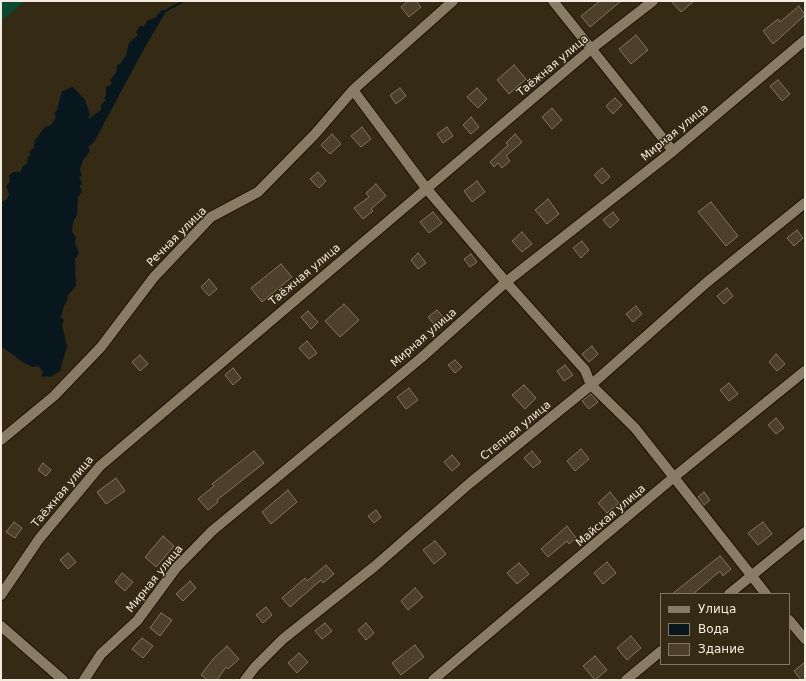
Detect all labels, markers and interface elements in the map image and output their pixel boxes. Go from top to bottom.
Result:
street label: Таёжная улица [515,32,591,100]
street label: Мирная улица [639,102,711,164]
street label: Речная улица [144,204,210,270]
street label: Таёжная улица [267,241,343,309]
street label: Мирная улица [389,306,459,370]
street label: Степная улица [478,398,554,464]
street label: Таёжная улица [29,454,97,530]
street label: Майская улица [574,482,648,550]
street label: Мирная улица [124,543,186,615]
legend [660,593,790,665]
text: Улица [698,602,736,616]
text: Вода [698,622,729,636]
text: Здание [698,642,744,656]

